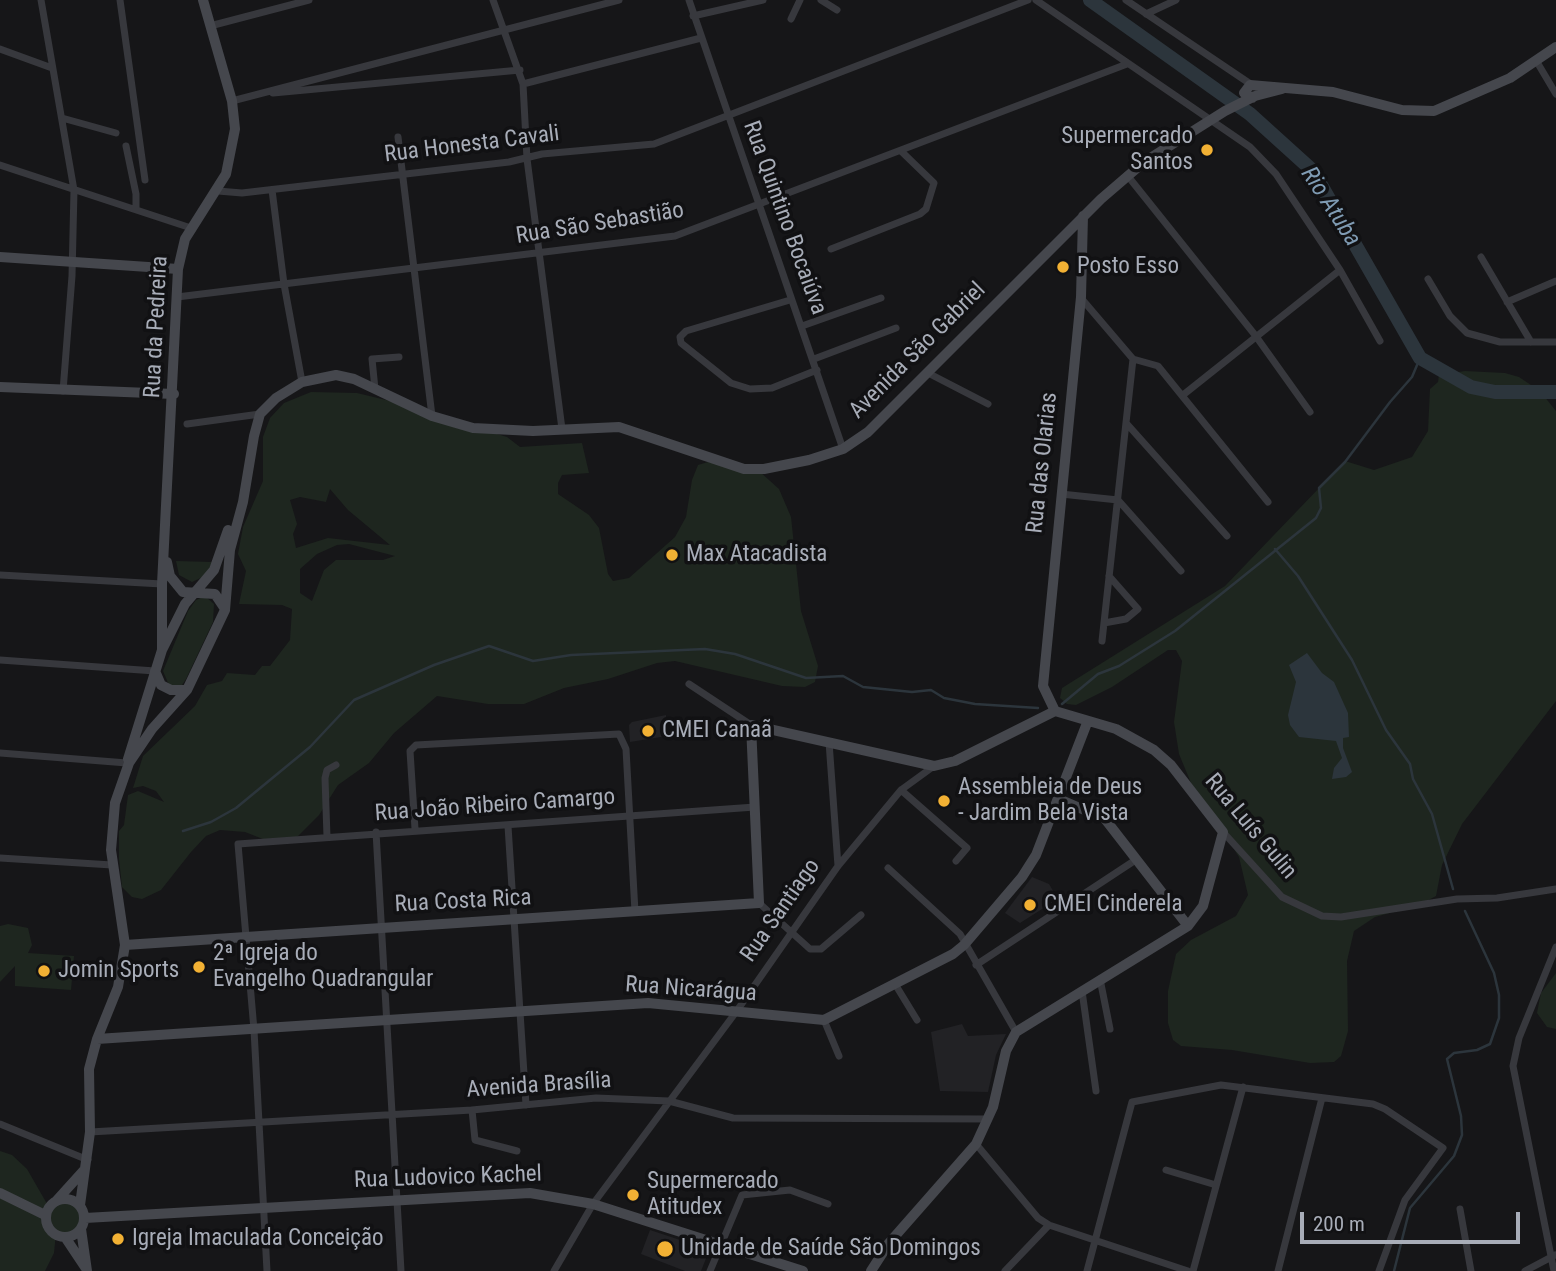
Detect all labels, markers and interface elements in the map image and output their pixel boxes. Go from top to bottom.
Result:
street label: Rua Quintino Bocaiúva [736,117,832,319]
street label: Rua Honesta Cavali [383,121,561,169]
place label: Supermercado Santos [1061,123,1193,177]
marker: Supermercado Santos [1199,142,1215,158]
water label: Rio Atuba [1294,162,1366,252]
street label: Rua São Sebastião [514,197,686,251]
place label: Posto Esso [1077,253,1179,281]
street label: Rua da Pedreira [139,255,175,399]
marker: Posto Esso [1055,259,1071,275]
street label: Avenida São Gabriel [844,277,992,425]
street label: Rua das Olarias [1022,391,1064,535]
place label: Max Atacadista [686,541,827,569]
marker: Max Atacadista [664,547,680,563]
place label: CMEI Canaã [662,717,772,745]
marker: CMEI Canaã [640,723,656,739]
street label: Rua Luís Gulin [1198,769,1302,885]
place label: Assembleia de Deus - Jardim Bela Vista [958,774,1142,828]
street label: Rua João Ribeiro Camargo [374,784,616,828]
marker: Assembleia de Deus - Jardim Bela Vista [936,793,952,809]
street label: Rua Santiago [735,854,827,968]
street label: Rua Costa Rica [394,885,532,919]
place label: CMEI Cinderela [1044,891,1182,919]
marker: CMEI Cinderela [1022,897,1038,913]
place label: 2ª Igreja do Evangelho Quadrangular [213,940,433,994]
place label: Jomin Sports [58,957,179,985]
marker: 2ª Igreja do Evangelho Quadrangular [191,959,207,975]
marker: Jomin Sports [36,963,52,979]
street label: Rua Nicarágua [624,972,758,1008]
street label: Avenida Brasília [466,1067,612,1105]
street label: Rua Ludovico Kachel [354,1161,542,1195]
place label: Supermercado Atitudex [647,1168,779,1222]
marker: Supermercado Atitudex [625,1187,641,1203]
scale bar [1304,1198,1524,1242]
text: 200 m [1313,1212,1365,1236]
place label: Igreja Imaculada Conceição [132,1225,384,1253]
marker: Igreja Imaculada Conceição [110,1231,126,1247]
place label: Unidade de Saúde São Domingos [681,1235,981,1263]
marker: Unidade de Saúde São Domingos [655,1239,675,1259]

